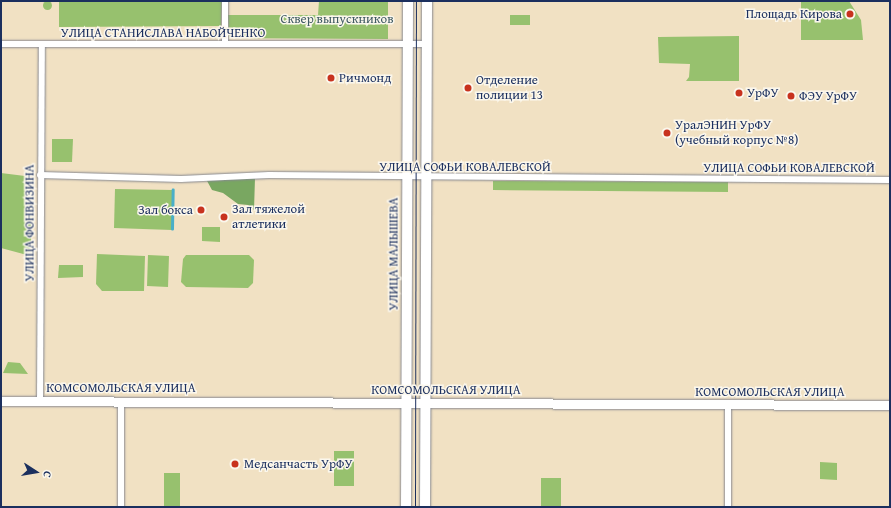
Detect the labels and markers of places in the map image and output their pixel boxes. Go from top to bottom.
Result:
place label: Площадь Кирова [746,6,842,22]
marker: Площадь Кирова [845,9,855,19]
place label: Ричмонд [339,70,391,86]
marker: Ричмонд [326,73,336,83]
place label: Отделение полиции 13 [476,73,543,104]
marker: Отделение полиции 13 [463,83,473,93]
place label: УрФУ [747,85,778,101]
marker: УрФУ [734,88,744,98]
place label: ФЭУ УрФУ [799,88,857,104]
marker: ФЭУ УрФУ [786,91,796,101]
place label: УралЭНИН УрФУ (учебный корпус №8) [675,118,799,149]
marker: УралЭНИН УрФУ (учебный корпус №8) [662,128,672,138]
place label: Зал бокса [138,202,193,218]
place label: Зал тяжелой атлетики [232,202,305,233]
marker: Зал бокса [196,205,206,215]
marker: Зал тяжелой атлетики [219,212,229,222]
place label: Медсанчасть УрФУ [244,456,352,472]
marker: Медсанчасть УрФУ [229,458,241,470]

